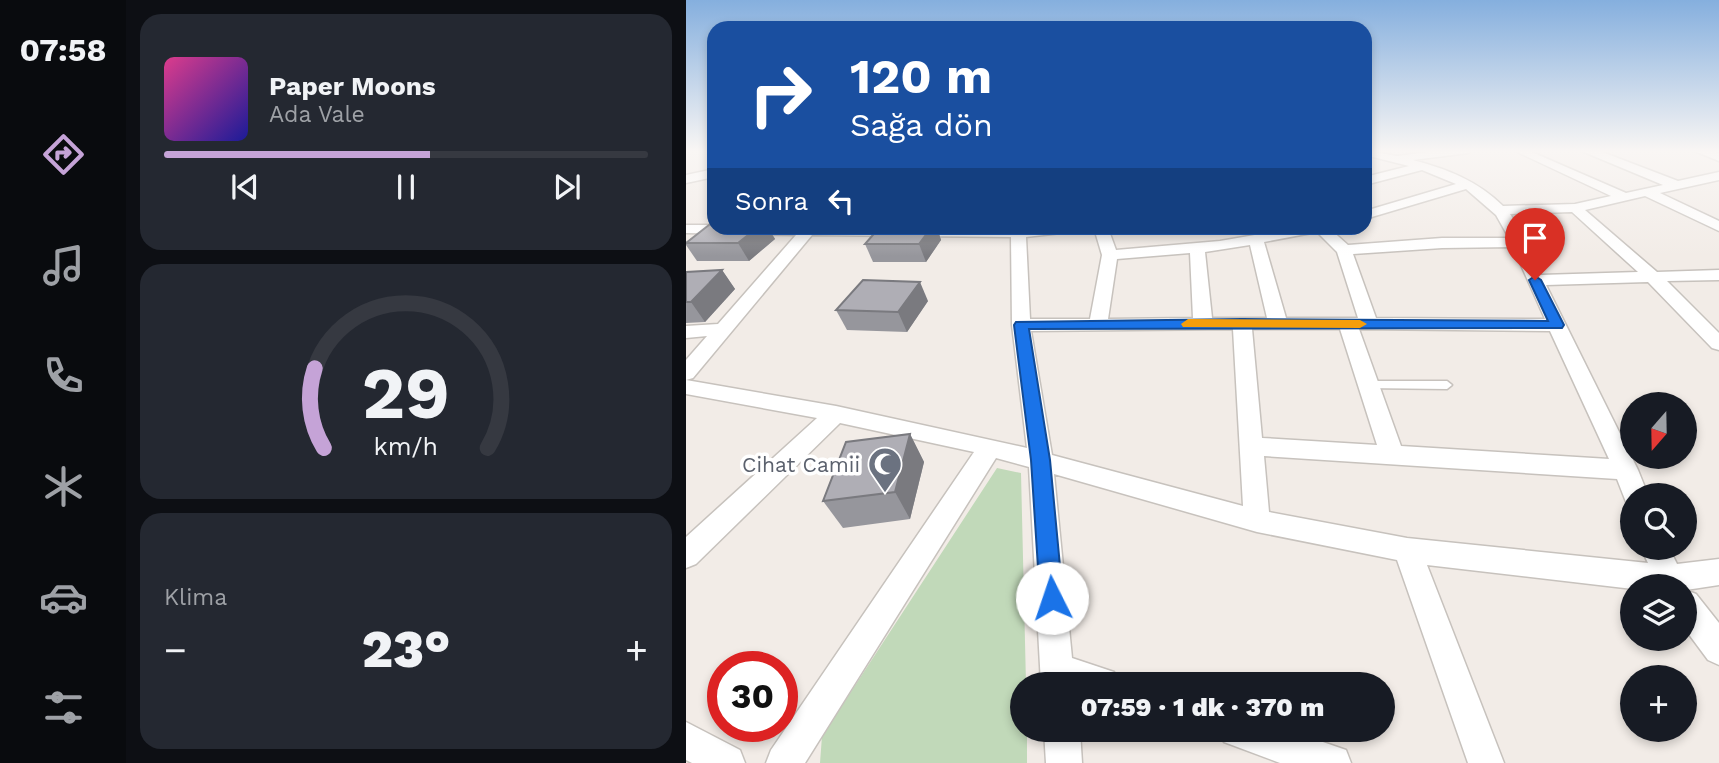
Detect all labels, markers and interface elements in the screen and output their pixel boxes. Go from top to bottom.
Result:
text: 07:58 [19,31,107,69]
text: 120 m [850,47,992,105]
icon: right [735,49,826,140]
text: Paper Moons [269,71,436,101]
text: Ada Vale [269,101,365,128]
text: Sağa dön [850,106,993,144]
icon: directions [39,130,88,179]
icon: previous [226,168,264,206]
icon: pause [387,168,425,206]
icon: next [548,168,586,206]
icon: left [822,182,860,220]
text: Sonra [735,186,808,216]
pin [1505,208,1565,280]
icon: arrive [1516,219,1554,257]
icon: music [39,241,88,290]
text: 29 [362,350,450,436]
icon: phone [39,351,88,400]
north arrow [1620,392,1698,469]
map controls [1620,392,1697,742]
text: km/h [374,431,438,460]
mosque icon: Cihat Camii [866,445,904,494]
place label: Cihat Camii [742,452,860,477]
icon: climate [39,462,88,511]
button: search [1620,483,1697,560]
position arrow [1015,561,1089,635]
icon: car [39,573,88,622]
button: layers [1620,574,1697,651]
text: Klima [164,584,227,611]
text: 23° [362,619,450,680]
text: − [164,628,187,672]
text: + [625,628,648,672]
speed limit sign: 30 [707,651,798,742]
button: + [1620,665,1697,742]
icon: filters [39,683,88,732]
text: 07:59 · 1 dk · 370 m [1081,692,1324,722]

